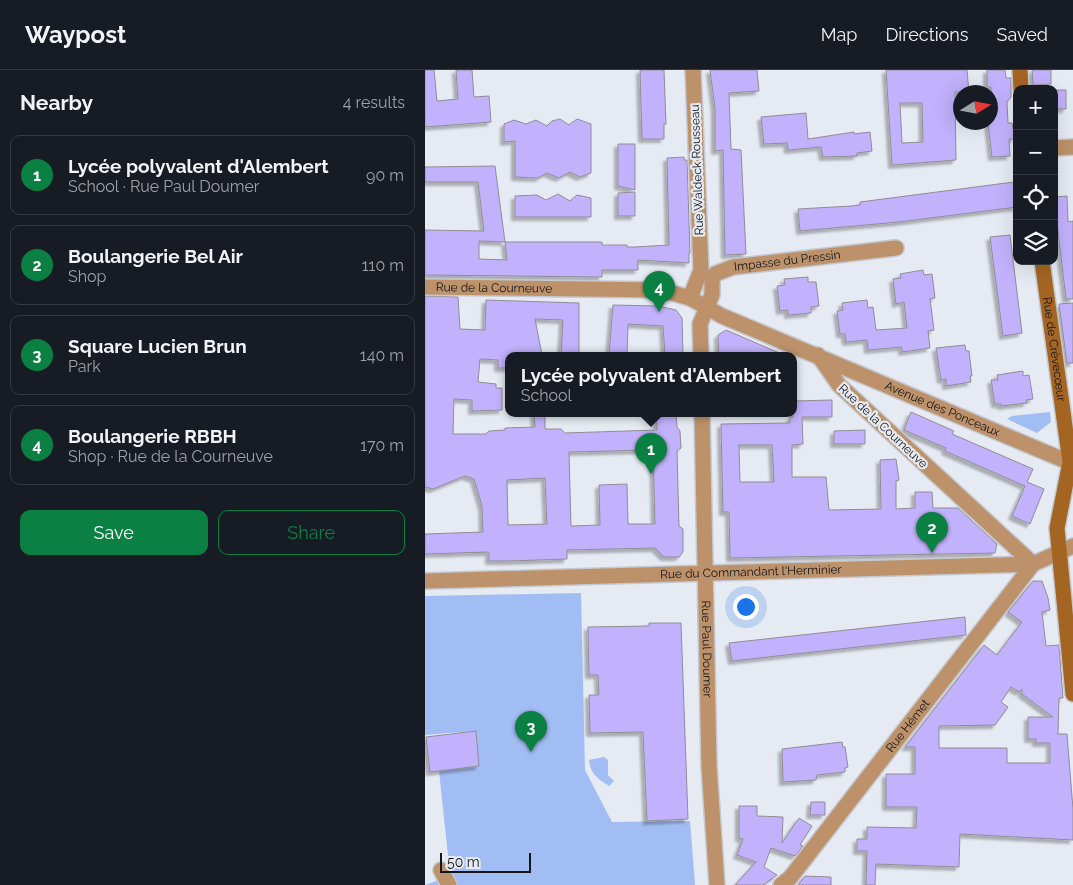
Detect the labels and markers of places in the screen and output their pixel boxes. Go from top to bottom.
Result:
pin: 4 [643,271,675,312]
pin: 1 [635,433,667,474]
pin: 2 [916,512,948,553]
pin: 3 [515,711,547,752]

